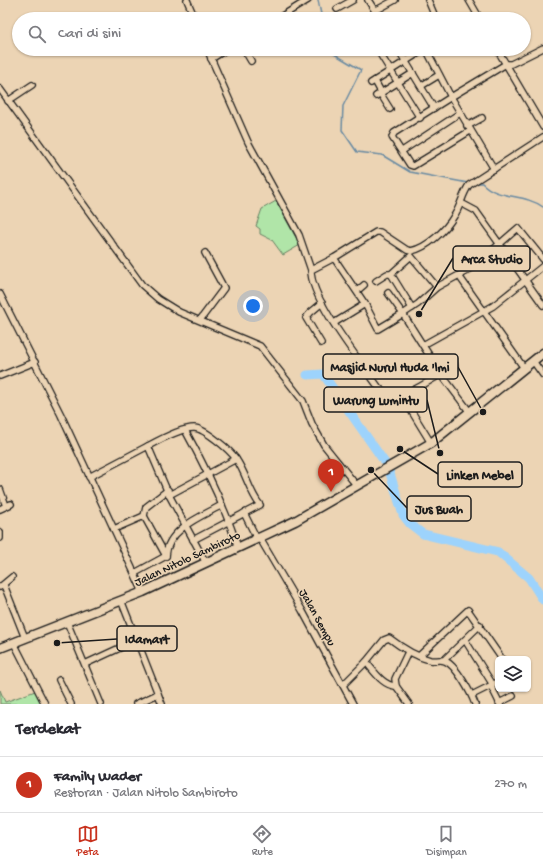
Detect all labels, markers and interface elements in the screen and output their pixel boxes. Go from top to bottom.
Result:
search box [12,12,531,56]
icon: search [26,23,48,45]
text: Cari di sini [58,25,121,43]
callout: Arca Studio [453,246,530,271]
text: Arca Studio [460,253,523,268]
your location [243,296,263,316]
callout: Masjid Nurul Huda 'lmi [323,354,458,379]
text: Masjid Nurul Huda 'lmi [330,361,450,376]
callout: Warung Lumintu [324,387,427,412]
text: Warung Lumintu [332,394,420,409]
pin: 1 [318,459,344,492]
callout: Linken Mebel [438,462,522,487]
text: Linken Mebel [446,469,514,484]
callout: Jus Buah [407,496,471,521]
text: Jus Buah [414,503,463,518]
street label: Jalan Nitolo Sambiroto [133,529,243,591]
street label: Jalan Sempu [295,587,338,649]
callout: Idamart [117,626,177,651]
text: Idamart [125,633,171,648]
map controls [495,656,531,692]
button: layers [495,656,531,692]
text: Terdekat [16,720,80,740]
text: Family Wader [54,768,141,786]
text: 1 [26,777,32,792]
text: 270 m [494,777,527,792]
text: Restoran · Jalan Nitolo Sambiroto [54,786,238,801]
tab: Peta [76,823,99,859]
tab: Rute [251,823,273,859]
tab: Disimpan [426,823,467,859]

